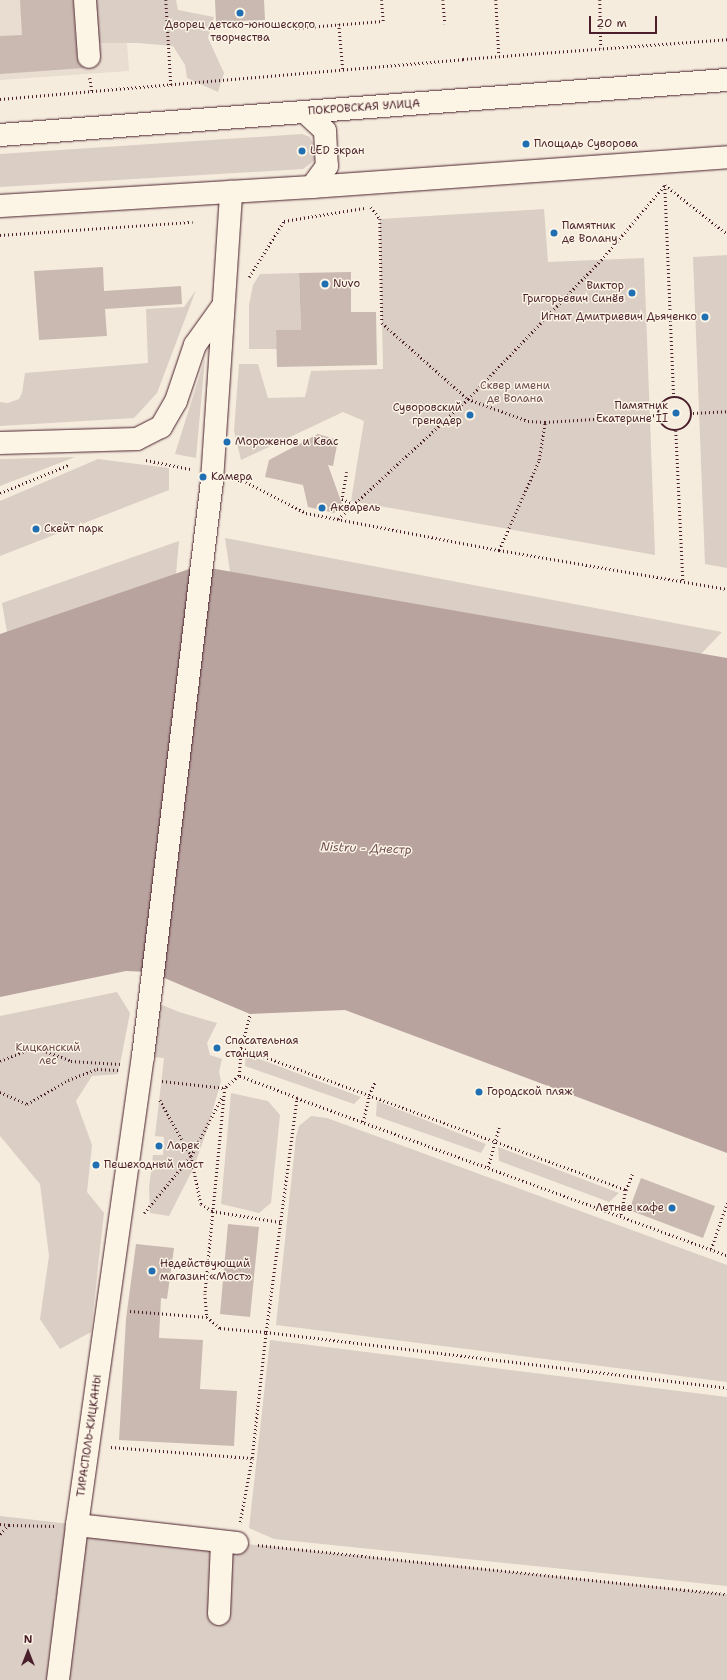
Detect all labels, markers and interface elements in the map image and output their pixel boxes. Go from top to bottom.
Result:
marker: Дворец детско-юношеского творчества [235,8,245,18]
scale bar [591,8,659,34]
text: 20 m [596,15,627,31]
place label: Дворец детско-юношеского творчества [165,19,315,45]
street label: ПОКРОВСКАЯ УЛИЦА [308,98,420,118]
place label: Площадь Суворова [534,137,638,151]
marker: Площадь Суворова [521,139,531,149]
place label: LED экран [310,144,365,158]
marker: LED экран [297,146,307,156]
place label: Памятник де Волану [562,220,618,246]
marker: Памятник де Волану [549,228,559,238]
place label: Nuvo [333,277,360,291]
marker: Nuvo [320,279,330,289]
place label: Виктор Григорьевич Синёв [523,280,624,306]
marker: Виктор Григорьевич Синёв [627,288,637,298]
place label: Игнат Дмитриевич Дьяченко [541,310,697,324]
marker: Игнат Дмитриевич Дьяченко [700,312,710,322]
park label: Сквер имени де Волана [480,380,550,406]
place label: Памятник Екатерине II [596,400,668,426]
place label: Суворовский гренадер [393,402,462,428]
marker: Памятник Екатерине II [671,408,681,418]
marker: Суворовский гренадер [465,410,475,420]
place label: Мороженое и Квас [235,435,338,449]
marker: Мороженое и Квас [222,437,232,447]
place label: Камера [211,470,252,484]
marker: Камера [198,472,208,482]
place label: Акварель [330,501,380,515]
marker: Акварель [317,503,327,513]
place label: Скейт парк [44,522,103,536]
marker: Скейт парк [31,524,41,534]
water label: Nistru - Днестр [320,840,412,858]
place label: Спасательная станция [225,1035,299,1061]
park label: Кицканский лес [15,1042,81,1068]
marker: Спасательная станция [212,1043,222,1053]
place label: Городской пляж [487,1085,572,1099]
marker: Городской пляж [474,1087,484,1097]
place label: Ларек [167,1139,199,1153]
marker: Ларек [154,1141,164,1151]
place label: Пешеходный мост [104,1158,204,1172]
marker: Пешеходный мост [91,1160,101,1170]
place label: Летнее кафе [595,1201,664,1215]
marker: Летнее кафе [667,1203,677,1213]
place label: Недействующий магазин «Мост» [160,1258,252,1284]
marker: Недействующий магазин «Мост» [147,1266,157,1276]
street label: ТИРАСПОЛЬ-КИЦКАНЫ [75,1374,105,1498]
north arrow [8,1632,48,1672]
text: N [24,1632,32,1647]

